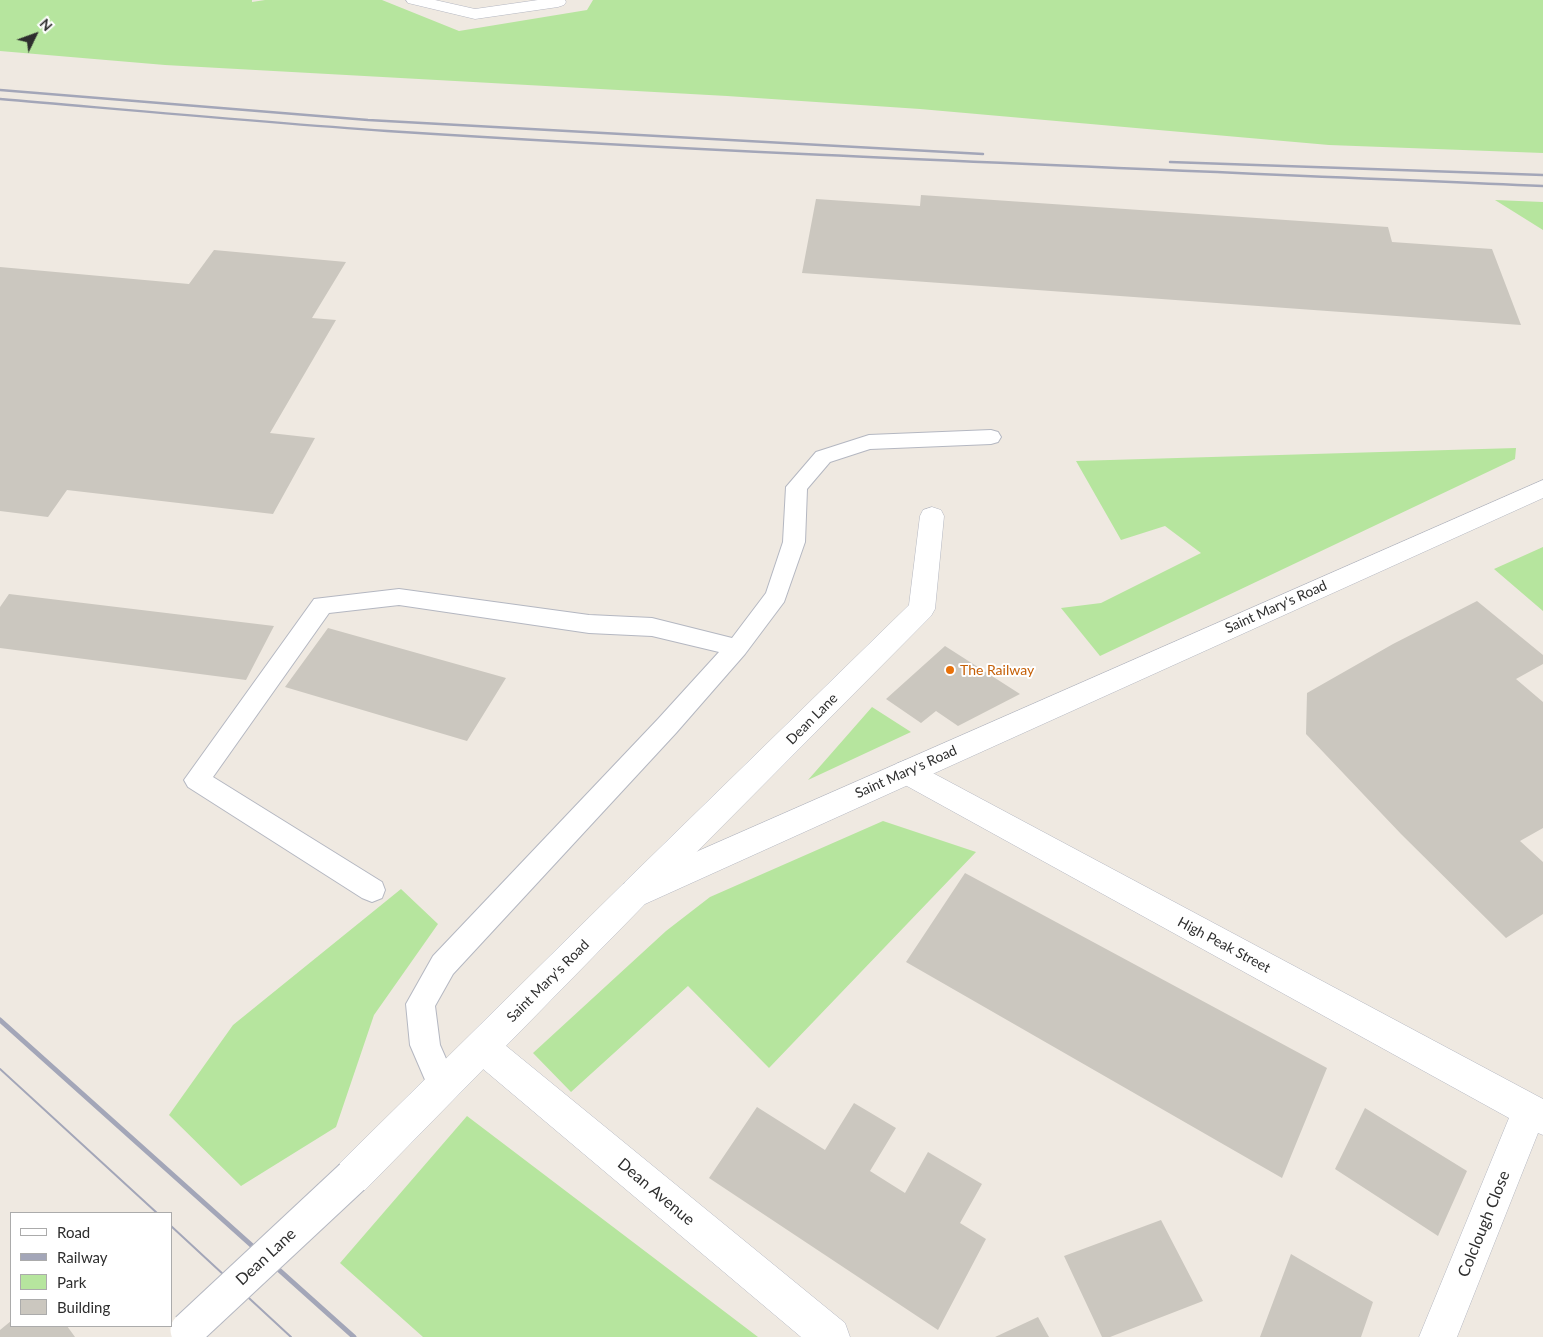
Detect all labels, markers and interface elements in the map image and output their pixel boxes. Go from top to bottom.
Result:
north arrow [10,10,60,60]
text: N [37,15,56,34]
street label: Saint Mary's Road [1223,577,1329,637]
place label: The Railway [960,662,1034,678]
marker: The Railway [944,664,956,676]
street label: Dean Lane [783,690,841,748]
street label: Saint Mary's Road [853,742,959,802]
street label: High Peak Street [1175,914,1273,976]
street label: Saint Mary's Road [503,936,593,1026]
street label: Dean Avenue [614,1154,698,1230]
street label: Colclough Close [1454,1168,1514,1280]
legend [10,1212,172,1327]
text: Road [57,1223,90,1241]
street label: Dean Lane [232,1224,300,1290]
text: Railway [57,1248,108,1266]
text: Park [57,1273,86,1291]
text: Building [57,1298,110,1316]

